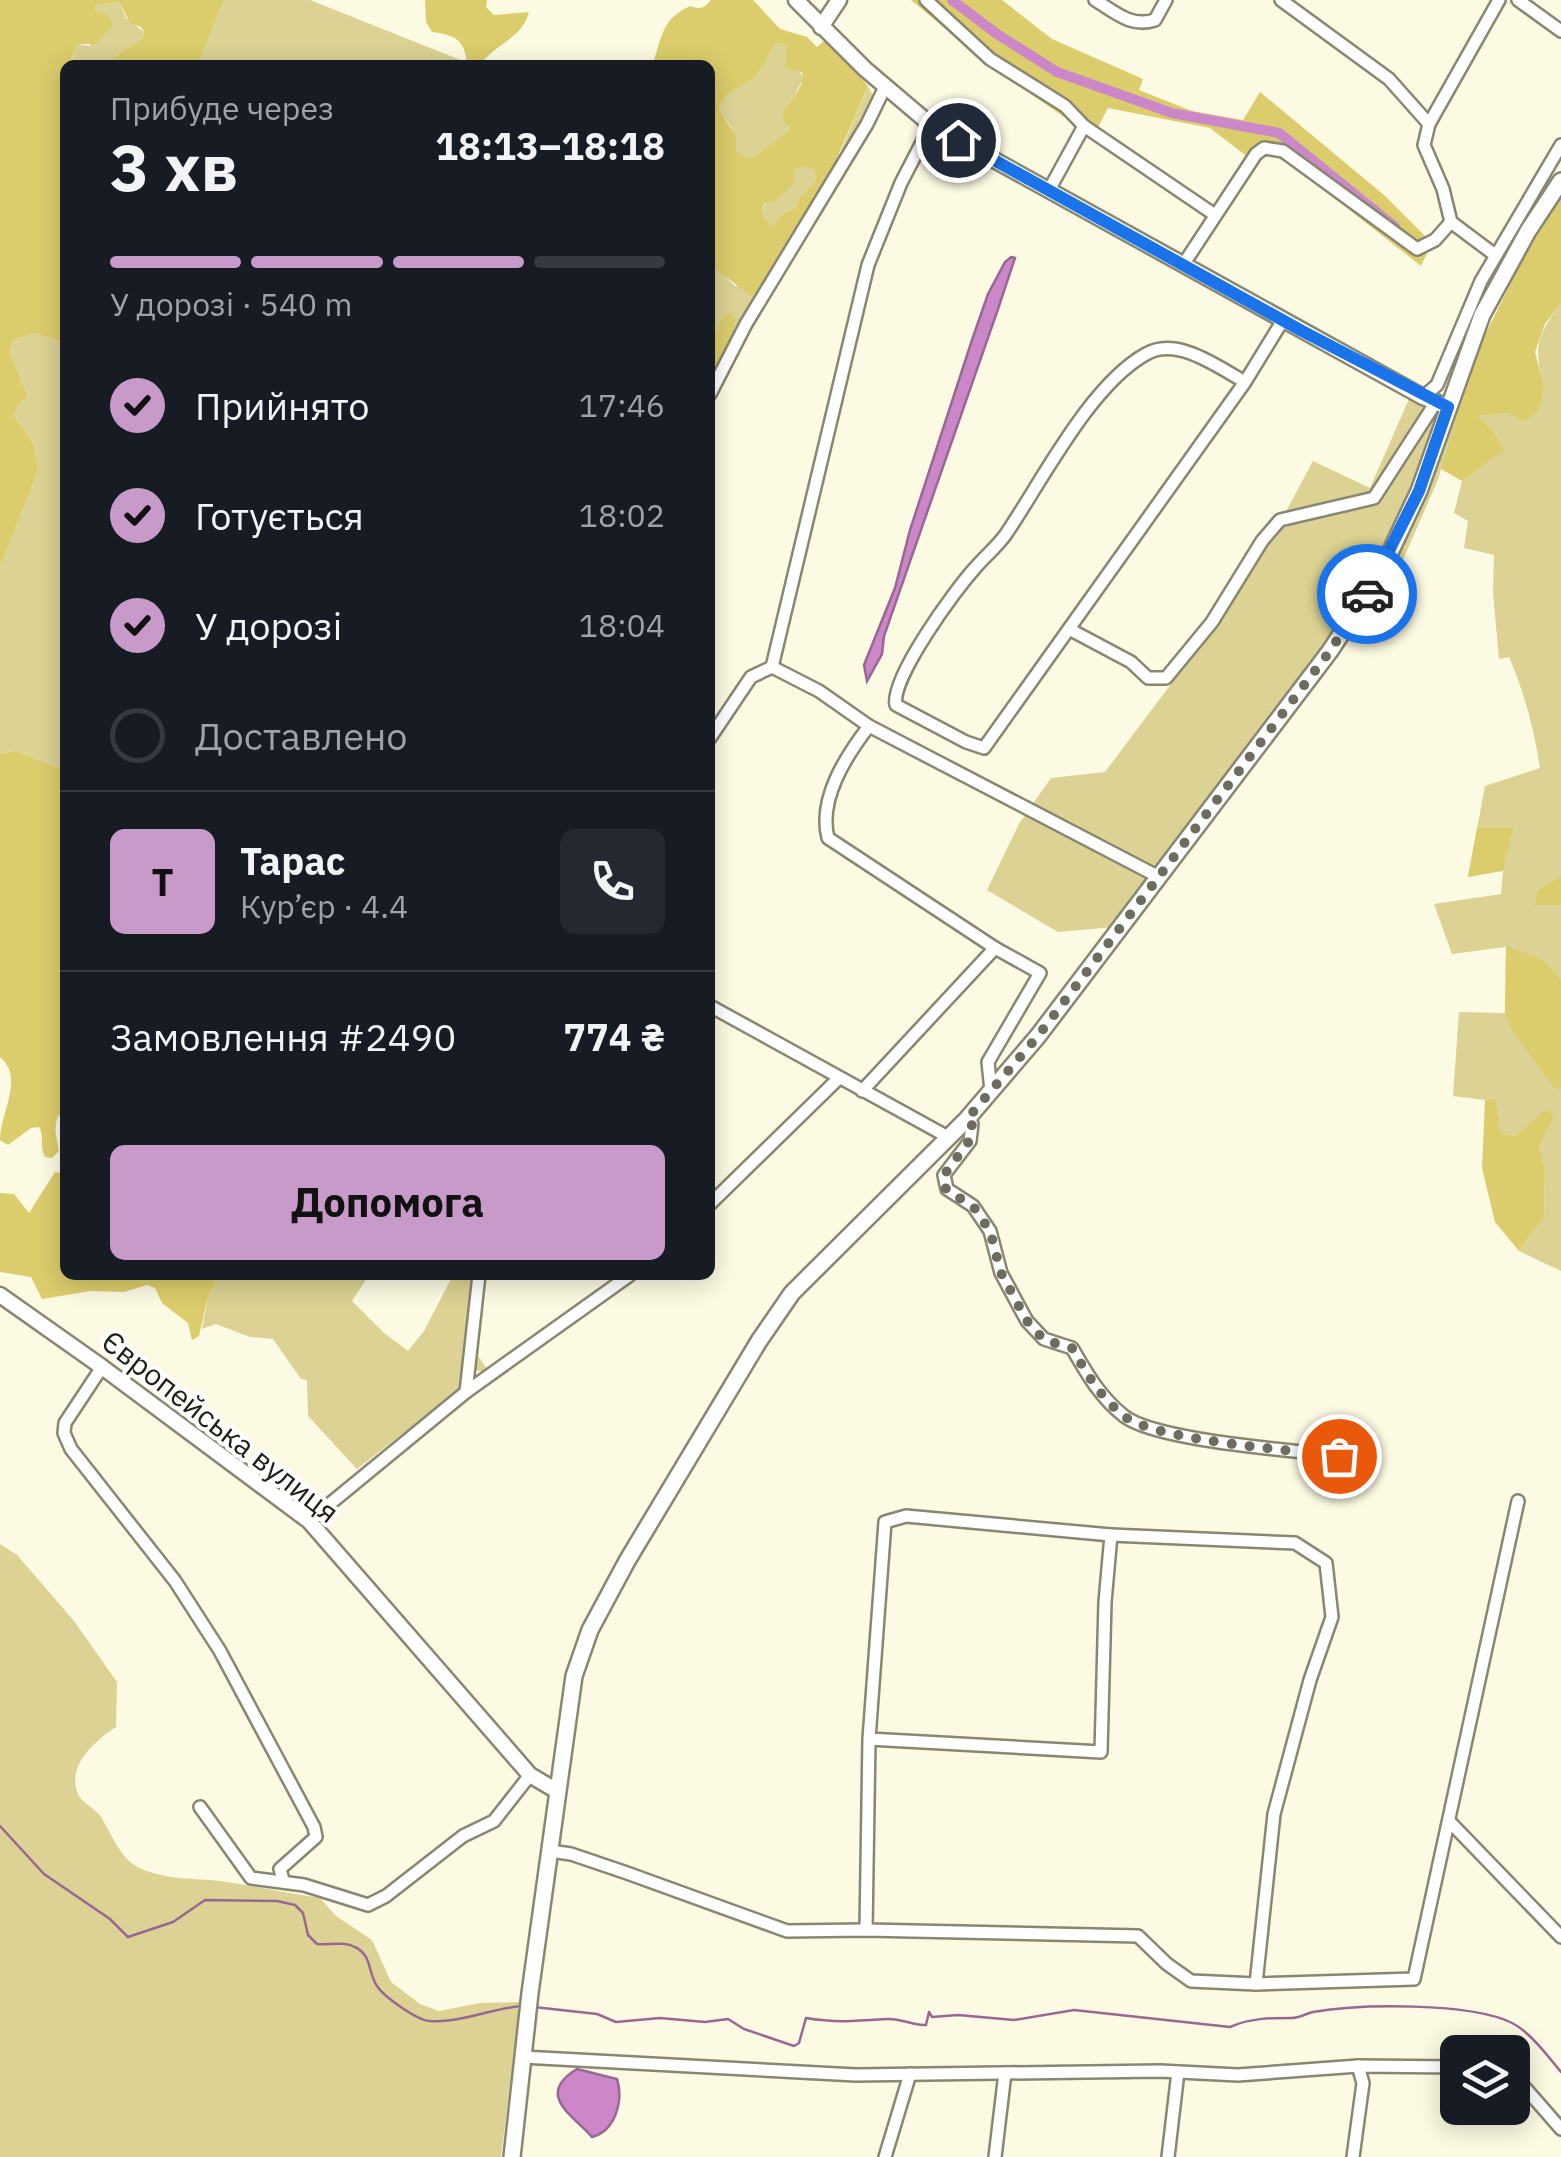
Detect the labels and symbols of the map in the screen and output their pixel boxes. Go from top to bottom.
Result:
pin [916,98,1001,183]
courier [1317,544,1417,644]
street label: Європейська вулиця [94,1321,348,1531]
pin [1297,1414,1382,1499]

